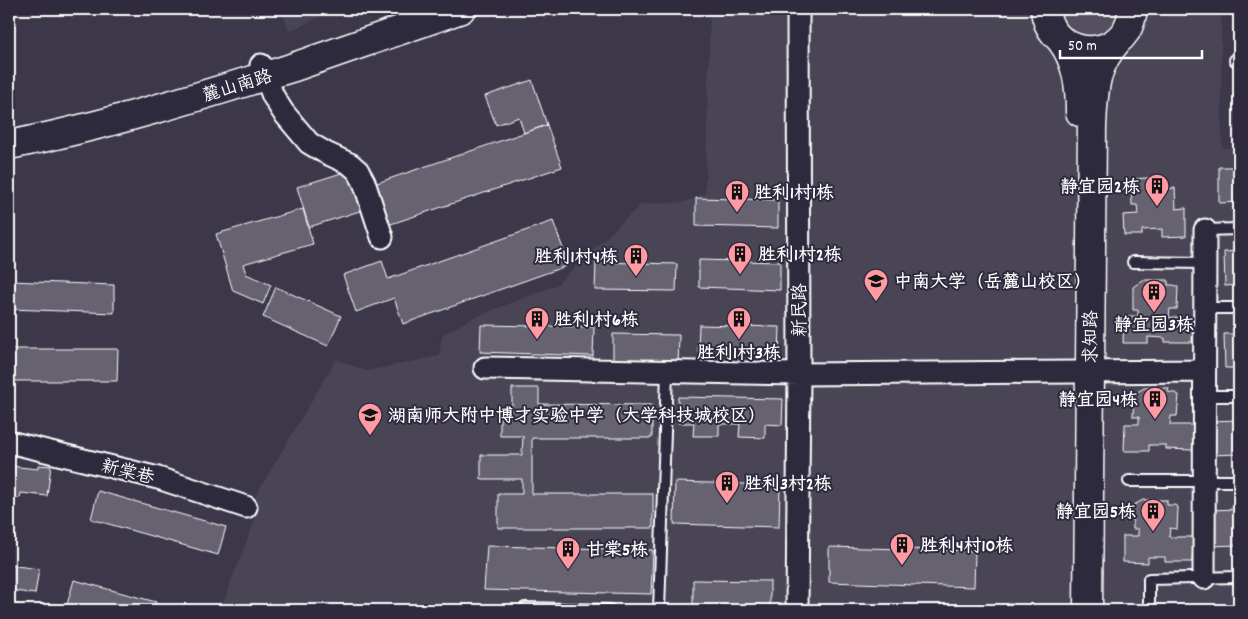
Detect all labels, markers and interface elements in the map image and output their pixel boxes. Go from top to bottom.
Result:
scale bar [1060,28,1203,60]
text: 50 m [1068,36,1097,58]
street label: 麓山南路 [200,65,276,110]
building icon: 静宜园2栋 [1144,173,1170,207]
place label: 静宜园2栋 [1060,176,1140,201]
building icon: 胜利1村1栋 [724,179,750,213]
place label: 胜利1村1栋 [754,182,834,207]
building icon: 胜利1村2栋 [727,241,753,275]
building icon: 胜利1村4栋 [623,243,649,277]
place label: 胜利1村2栋 [758,244,842,269]
place label: 胜利1村4栋 [535,246,618,271]
school or university icon: 中南大学（岳麓山校区） [863,268,889,302]
place label: 中南大学（岳麓山校区） [894,271,1092,296]
building icon: 静宜园3栋 [1141,279,1167,313]
street label: 新民路 [789,283,814,337]
building icon: 胜利1村6栋 [524,306,550,340]
building icon: 胜利1村3栋 [726,306,752,340]
place label: 胜利1村6栋 [554,309,639,334]
street label: 求知路 [1080,310,1105,364]
place label: 静宜园3栋 [1114,314,1194,339]
place label: 胜利1村3栋 [697,342,781,367]
building icon: 静宜园4栋 [1142,386,1168,420]
place label: 静宜园4栋 [1059,389,1138,414]
school or university icon: 湖南师大附中博才实验中学（大学科技城校区） [357,402,383,436]
place label: 湖南师大附中博才实验中学（大学科技城校区） [388,405,766,430]
street label: 新棠巷 [98,455,157,492]
building icon: 胜利3村2栋 [714,470,740,504]
place label: 胜利3村2栋 [744,473,832,498]
building icon: 静宜园5栋 [1140,498,1166,532]
place label: 静宜园5栋 [1056,501,1136,526]
building icon: 胜利4村10栋 [889,532,915,566]
place label: 胜利4村10栋 [920,535,1013,560]
building icon: 甘棠5栋 [555,536,581,570]
place label: 甘棠5栋 [586,539,648,564]

